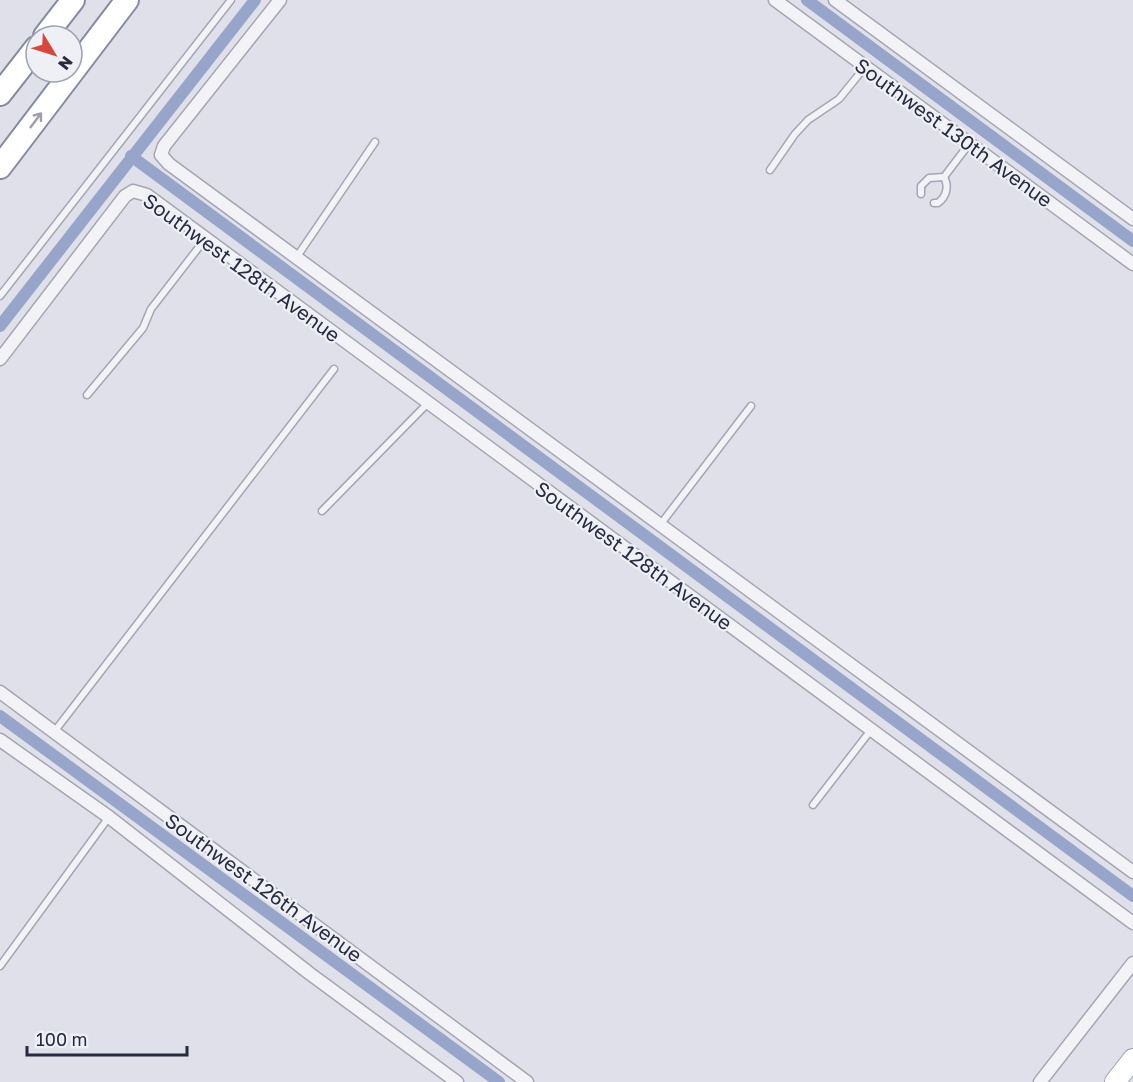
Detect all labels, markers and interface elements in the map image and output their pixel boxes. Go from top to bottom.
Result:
north arrow [24,24,84,84]
text: N [54,52,77,74]
street label: Southwest 130th Avenue [851,52,1057,212]
one-way arrow [29,113,42,129]
street label: Southwest 128th Avenue [139,187,345,347]
street label: Southwest 128th Avenue [531,475,737,635]
street label: Southwest 126th Avenue [161,807,367,967]
scale bar [27,1019,188,1057]
text: 100 m [36,1028,87,1050]

